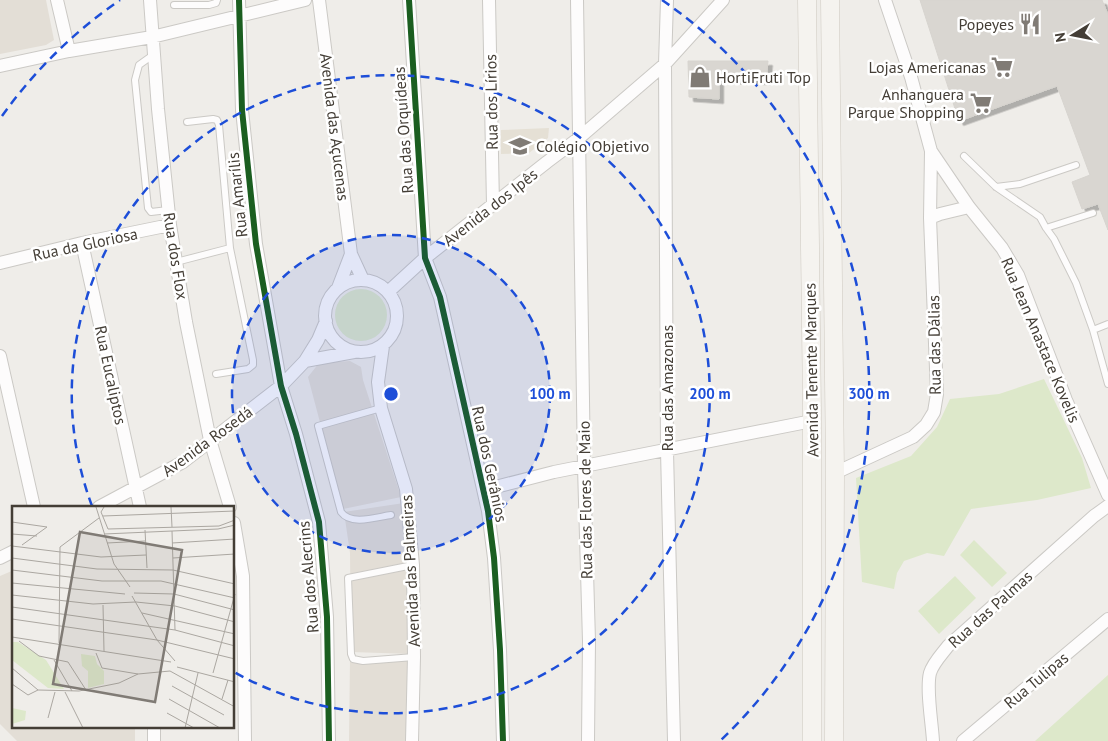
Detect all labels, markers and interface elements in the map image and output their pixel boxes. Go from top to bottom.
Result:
north arrow [1048,10,1098,60]
restaurant icon: Popeyes [1017,11,1043,37]
place label: Popeyes [958,14,1014,34]
text: N [1051,31,1070,43]
street label: Avenida das Açucenas [316,52,354,202]
street label: Rua dos Lírios [480,54,502,150]
supermarket icon: Lojas Americanas [989,54,1015,80]
place label: Lojas Americanas [869,57,986,77]
shop icon: HortiFruti Top [687,64,713,90]
street label: Rua das Orquídeas [389,66,417,194]
place label: HortiFruti Top [716,67,811,87]
place label: Anhanguera Parque Shopping [848,84,964,122]
supermarket icon: Anhanguera Parque Shopping [968,90,994,116]
school or university icon: Colégio Objetivo [507,133,533,159]
place label: Colégio Objetivo [536,136,649,156]
street label: Rua Amarílis [223,151,251,239]
street label: Avenida dos Ipês [439,164,542,250]
street label: Rua dos Flox [159,211,193,301]
street label: Rua da Gloriosa [31,223,139,265]
street label: Rua Jean Anastace Kovelis [997,254,1085,426]
street label: Avenida Tenente Marques [799,282,823,457]
street label: Rua das Dálias [923,295,945,395]
street label: Rua Eucaliptos [91,324,131,427]
street label: Rua das Amazonas [657,325,677,451]
text: 100 m [529,384,571,403]
text: 200 m [689,384,731,403]
text: 300 m [848,384,890,403]
centre of rings [382,385,400,403]
street label: Avenida Rosedá [158,401,256,481]
street label: Rua dos Gerânios [468,404,512,524]
street label: Rua das Flores de Maio [574,421,596,579]
street label: Avenida das Palmeiras [396,494,424,648]
inset map [12,506,235,728]
street label: Rua dos Alecrins [293,520,323,634]
street label: Rua das Palmas [944,566,1036,652]
street label: Rua Tulipas [1000,647,1072,713]

